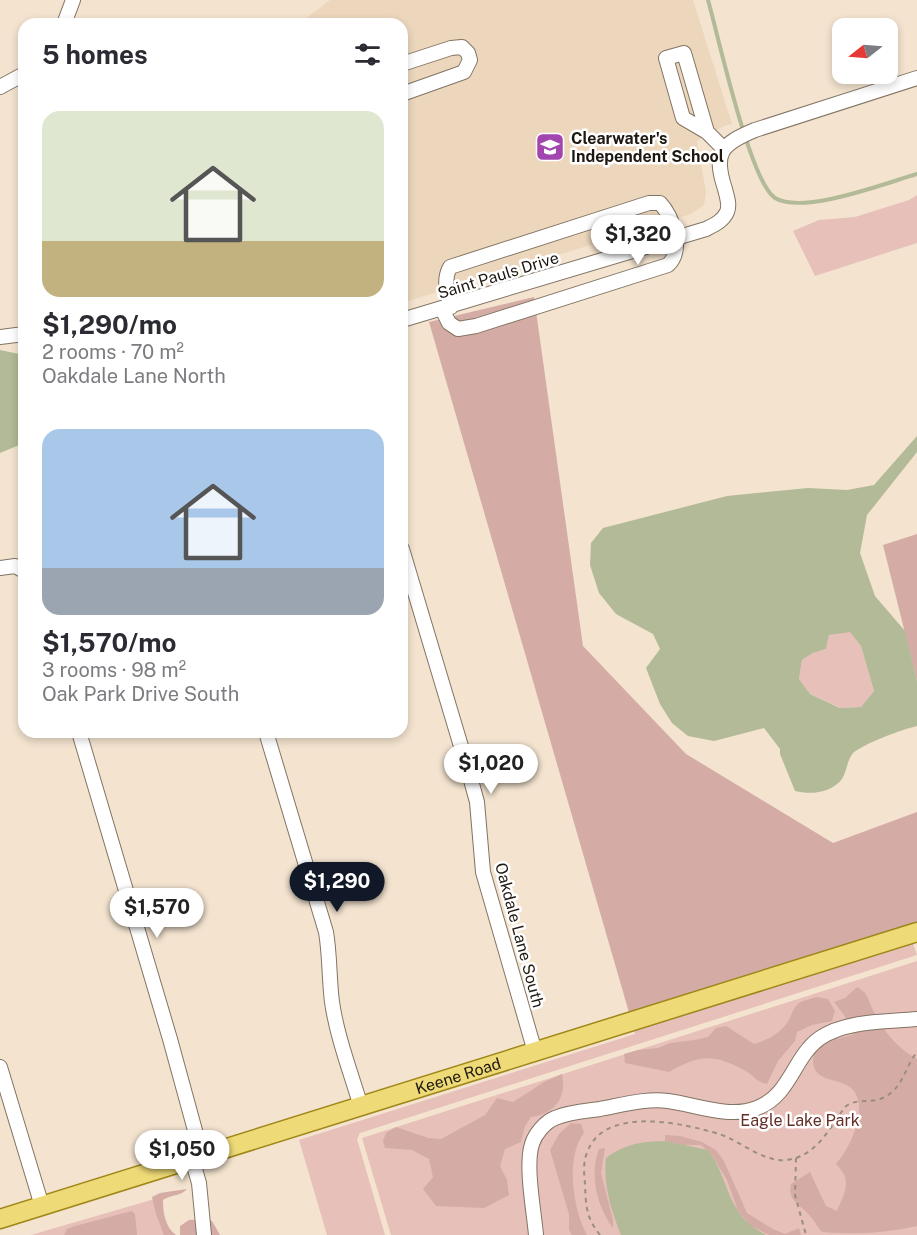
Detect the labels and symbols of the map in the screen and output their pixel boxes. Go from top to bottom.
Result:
north arrow [832,18,898,84]
place label: Clearwater's Independent School [571,129,724,166]
school or university icon: Clearwater's Independent School [534,131,566,163]
pin: $1,320 [589,215,687,266]
street label: Saint Pauls Drive [435,248,561,303]
pin: $1,020 [442,744,540,795]
street label: Oakdale Lane South [491,861,548,1010]
pin: $1,290 [288,862,386,913]
pin: $1,570 [108,888,206,939]
street label: Keene Road [413,1054,503,1098]
park label: Eagle Lake Park [740,1111,860,1130]
pin: $1,050 [133,1130,231,1181]

